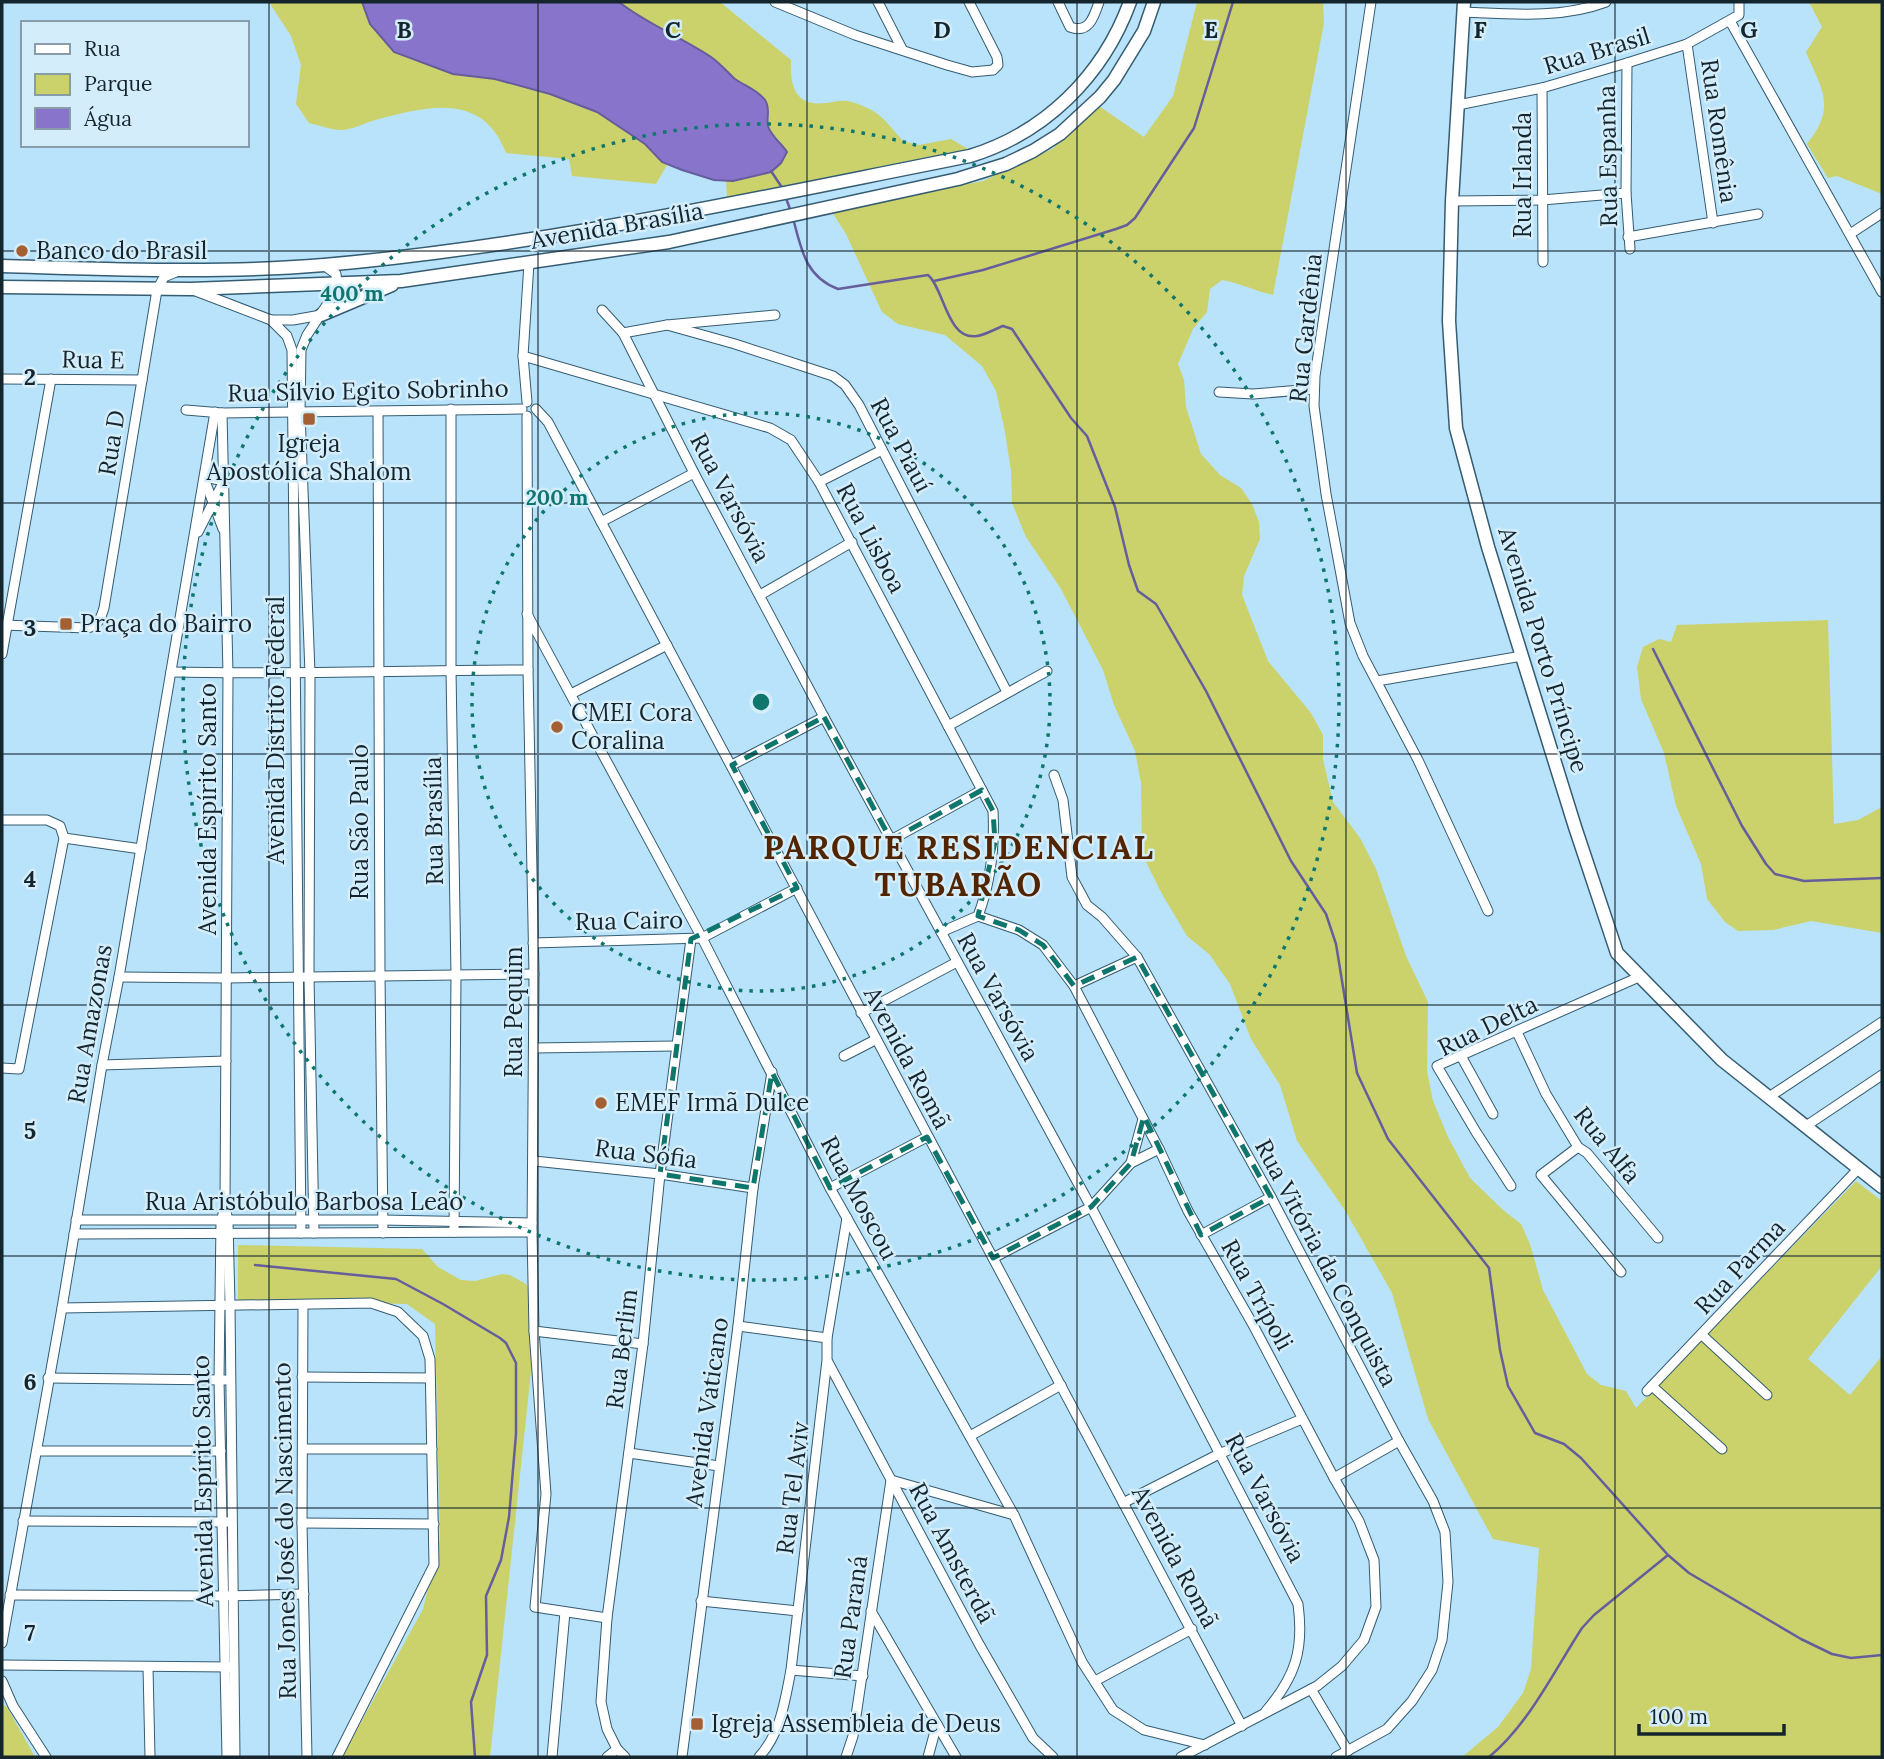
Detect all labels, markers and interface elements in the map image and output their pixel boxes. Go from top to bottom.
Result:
text: B [396,15,412,44]
text: C [665,15,681,44]
text: D [933,15,951,44]
text: E [1204,15,1218,44]
text: F [1473,15,1487,44]
text: G [1740,15,1758,44]
street label: Rua Brasil [1540,20,1654,81]
legend [21,21,248,147]
text: Rua [84,35,121,62]
street label: Rua Romênia [1694,57,1745,205]
text: Parque [84,70,152,97]
street label: Rua Espanha [1591,85,1624,227]
text: Água [83,105,132,132]
street label: Rua Irlanda [1507,112,1538,238]
street label: Avenida Brasília [527,195,706,256]
place label: Banco do Brasil [36,235,207,266]
marker: Banco do Brasil [14,243,30,259]
street label: Rua Gardênia [1282,252,1329,404]
text: 400 m [320,280,384,307]
street label: Rua E [61,343,125,376]
text: 2 [24,362,36,391]
street label: Rua Sílvio Egito Sobrinho [227,373,509,408]
street label: Rua Piauí [864,392,939,497]
street label: Rua D [91,408,132,478]
marker: Igreja Apostólica Shalom [301,411,317,427]
place label: Igreja Apostólica Shalom [206,428,411,487]
street label: Rua Varsóvia [683,428,778,568]
street label: Rua Lisboa [830,477,913,598]
text: 200 m [526,484,588,511]
street label: Avenida Porto Príncipe [1491,522,1596,777]
street label: Avenida Distrito Federal [260,596,291,865]
place label: Praça do Bairro [80,608,252,639]
text: 3 [24,613,36,642]
marker: Praça do Bairro [58,616,74,632]
street label: Avenida Espírito Santo [192,683,223,936]
centre of rings [749,690,773,714]
place label: CMEI Cora Coralina [571,697,693,756]
marker: CMEI Cora Coralina [549,719,565,735]
street label: Rua São Paulo [344,744,375,900]
street label: Rua Brasília [417,756,450,886]
district label: PARQUE RESIDENCIAL TUBARÃO [763,827,1155,905]
text: 4 [24,864,36,893]
street label: Rua Cairo [575,904,683,937]
street label: Rua Varsóvia [950,927,1046,1066]
street label: Rua Amazonas [60,942,119,1106]
street label: Rua Pequim [498,946,529,1078]
street label: Avenida Romã [857,980,958,1134]
street label: Rua Delta [1433,988,1543,1063]
place label: EMEF Irmã Dulce [615,1087,809,1118]
marker: EMEF Irmã Dulce [593,1095,609,1111]
street label: Rua Alfa [1567,1100,1648,1189]
text: 5 [24,1116,36,1145]
street label: Rua Moscou [814,1130,905,1265]
street label: Rua Sófia [593,1132,699,1175]
street label: Rua Vitória da Conquista [1248,1134,1405,1392]
street label: Rua Aristóbulo Barbosa Leão [145,1186,463,1217]
street label: Rua Parma [1688,1213,1792,1321]
street label: Rua Trípoli [1214,1234,1301,1356]
street label: Rua Berlim [599,1287,644,1411]
street label: Avenida Vaticano [678,1315,735,1510]
street label: Avenida Espírito Santo [185,1355,220,1608]
street label: Rua Jones José do Nascimento [266,1362,303,1700]
text: 6 [23,1367,37,1396]
street label: Rua Tel Aviv [769,1419,816,1556]
street label: Rua Varsóvia [1218,1428,1313,1568]
street label: Rua Amsterdã [902,1477,1003,1628]
street label: Avenida Romã [1125,1479,1226,1633]
street label: Rua Paraná [826,1553,875,1681]
text: 7 [25,1618,36,1647]
scale bar [1639,1692,1784,1736]
text: 100 m [1650,1703,1708,1730]
place label: Igreja Assembleia de Deus [711,1708,1001,1739]
marker: Igreja Assembleia de Deus [689,1716,705,1732]

